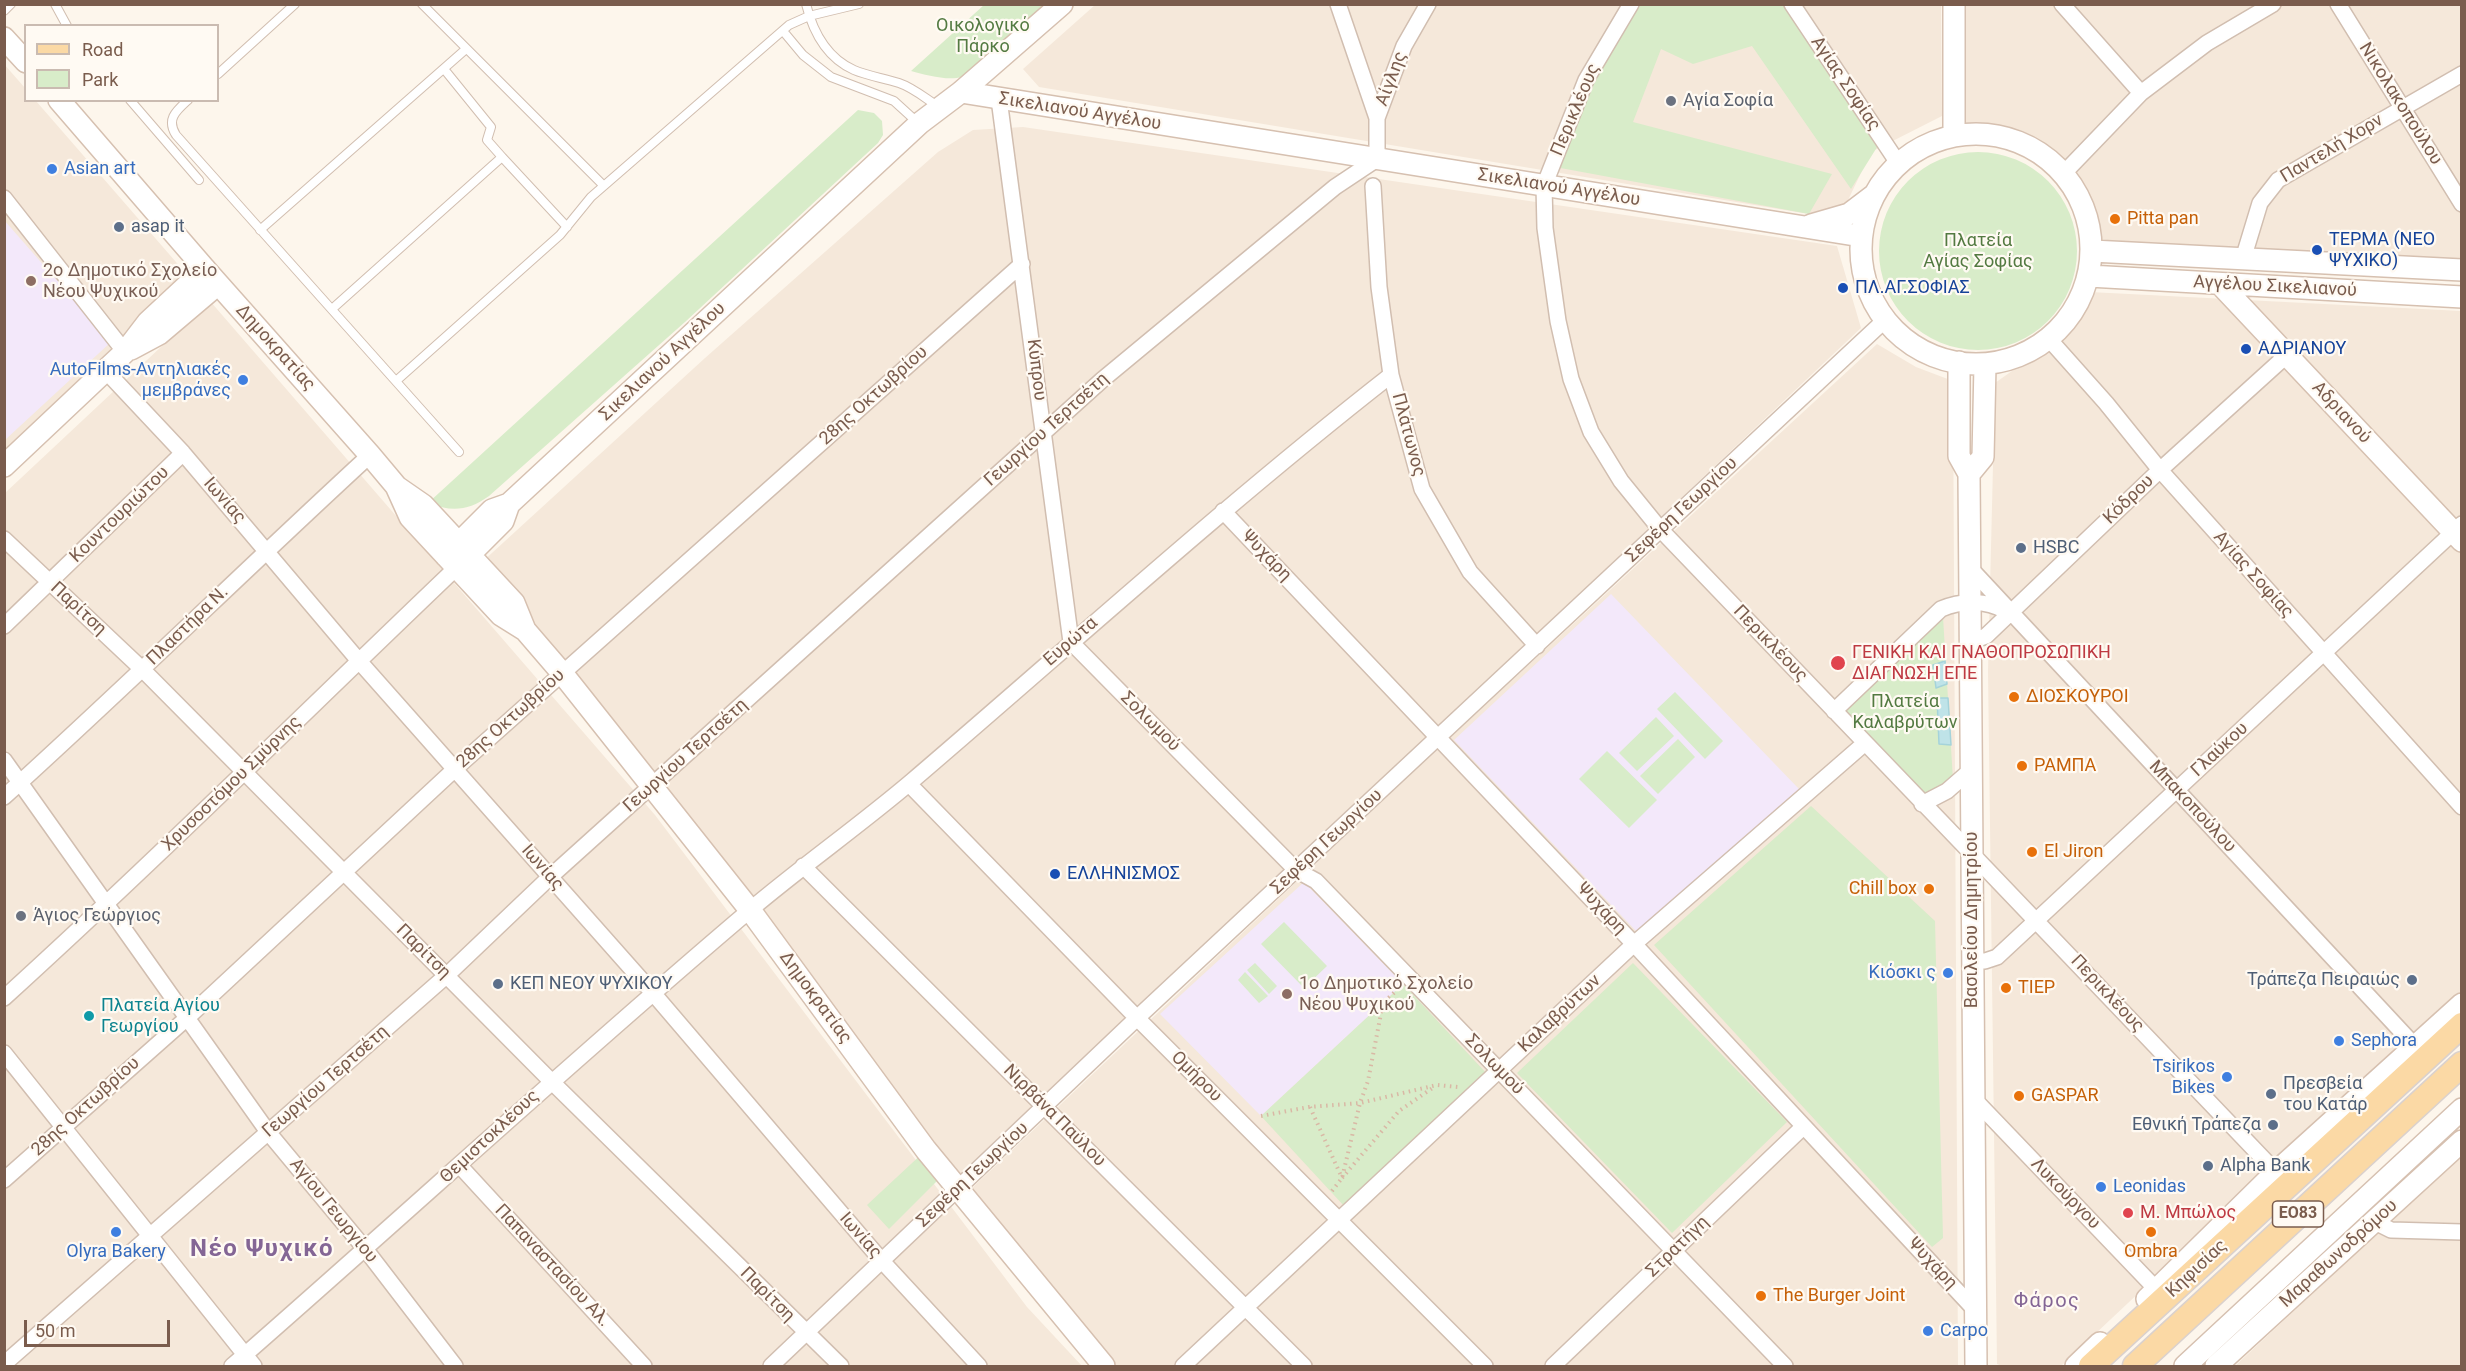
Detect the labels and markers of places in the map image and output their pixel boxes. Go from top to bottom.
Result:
place label: Αγία Σοφία [1683,90,1773,112]
marker: Αγία Σοφία [1664,94,1678,108]
place label: Asian art [64,158,136,180]
marker: Asian art [45,162,59,176]
place label: Pitta pan [2127,208,2199,230]
marker: Pitta pan [2108,212,2122,226]
place label: asap it [131,216,185,238]
marker: asap it [112,220,126,234]
place label: ΤΕΡΜΑ (ΝΕΟ ΨΥΧΙΚΟ) [2329,229,2435,272]
marker: ΤΕΡΜΑ (ΝΕΟ ΨΥΧΙΚΟ) [2310,243,2324,257]
place label: 2ο Δημοτικό Σχολείο Νέου Ψυχικού [43,260,217,302]
marker: 2ο Δημοτικό Σχολείο Νέου Ψυχικού [24,274,38,288]
place label: ΠΛ.ΑΓ.ΣΟΦΙΑΣ [1855,277,1970,299]
marker: ΠΛ.ΑΓ.ΣΟΦΙΑΣ [1836,281,1850,295]
place label: ΑΔΡΙΑΝΟΥ [2258,338,2346,360]
marker: ΑΔΡΙΑΝΟΥ [2239,342,2253,356]
place label: AutoFilms-Αντηλιακές μεμβράνες [50,359,231,401]
marker: AutoFilms-Αντηλιακές μεμβράνες [236,373,250,387]
place label: HSBC [2033,537,2079,559]
marker: HSBC [2014,541,2028,555]
place label: ΓΕΝΙΚΗ ΚΑΙ ΓΝΑΘΟΠΡΟΣΩΠΙΚΗ ΔΙΑΓΝΩΣΗ ΕΠΕ [1852,642,2111,684]
marker: ΓΕΝΙΚΗ ΚΑΙ ΓΝΑΘΟΠΡΟΣΩΠΙΚΗ ΔΙΑΓΝΩΣΗ ΕΠΕ [1829,654,1847,672]
place label: ΔΙΟΣΚΟΥΡΟΙ [2026,686,2129,708]
marker: ΔΙΟΣΚΟΥΡΟΙ [2007,690,2021,704]
place label: ΡΑΜΠΑ [2034,755,2096,777]
marker: ΡΑΜΠΑ [2015,759,2029,773]
place label: El Jiron [2044,841,2104,863]
marker: El Jiron [2025,845,2039,859]
place label: ΕΛΛΗΝΙΣΜΟΣ [1067,863,1180,885]
marker: ΕΛΛΗΝΙΣΜΟΣ [1048,867,1062,881]
place label: Chill box [1849,878,1917,900]
marker: Chill box [1922,882,1936,896]
place label: Άγιος Γεώργιος [33,905,161,927]
marker: Άγιος Γεώργιος [14,909,28,923]
place label: Κιόσκι ς [1868,962,1936,984]
marker: Κιόσκι ς [1941,966,1955,980]
place label: Τράπεζα Πειραιώς [2247,969,2400,991]
place label: ΚΕΠ ΝΕΟΥ ΨΥΧΙΚΟΥ [510,973,673,995]
place label: 1ο Δημοτικό Σχολείο Νέου Ψυχικού [1299,973,1473,1016]
marker: Τράπεζα Πειραιώς [2405,973,2419,987]
marker: ΚΕΠ ΝΕΟΥ ΨΥΧΙΚΟΥ [491,977,505,991]
place label: ΤΙΕΡ [2018,977,2055,999]
marker: ΤΙΕΡ [1999,981,2013,995]
marker: 1ο Δημοτικό Σχολείο Νέου Ψυχικού [1280,987,1294,1001]
place label: Πλατεία Αγίου Γεωργίου [101,995,220,1038]
marker: Πλατεία Αγίου Γεωργίου [82,1009,96,1023]
place label: Sephora [2351,1030,2417,1052]
marker: Sephora [2332,1034,2346,1048]
place label: Tsirikos Bikes [2152,1056,2215,1098]
marker: Tsirikos Bikes [2220,1070,2234,1084]
place label: Πρεσβεία του Κατάρ [2283,1073,2368,1116]
place label: GASPAR [2031,1085,2099,1107]
marker: Πρεσβεία του Κατάρ [2264,1087,2278,1101]
marker: GASPAR [2012,1089,2026,1103]
place label: Εθνική Τράπεζα [2132,1114,2261,1136]
marker: Εθνική Τράπεζα [2266,1118,2280,1132]
place label: Alpha Bank [2220,1155,2310,1177]
marker: Alpha Bank [2201,1159,2215,1173]
place label: Leonidas [2113,1176,2186,1198]
marker: Leonidas [2094,1180,2108,1194]
place label: Μ. Μπώλος [2140,1202,2236,1224]
marker: Μ. Μπώλος [2121,1206,2135,1220]
marker: Olyra Bakery [109,1225,123,1239]
marker: Ombra [2144,1225,2158,1239]
place label: Olyra Bakery [66,1241,166,1263]
place label: Ombra [2124,1241,2178,1263]
place label: The Burger Joint [1773,1285,1905,1307]
marker: The Burger Joint [1754,1289,1768,1303]
place label: Carpo [1940,1320,1988,1342]
marker: Carpo [1921,1324,1935,1338]

